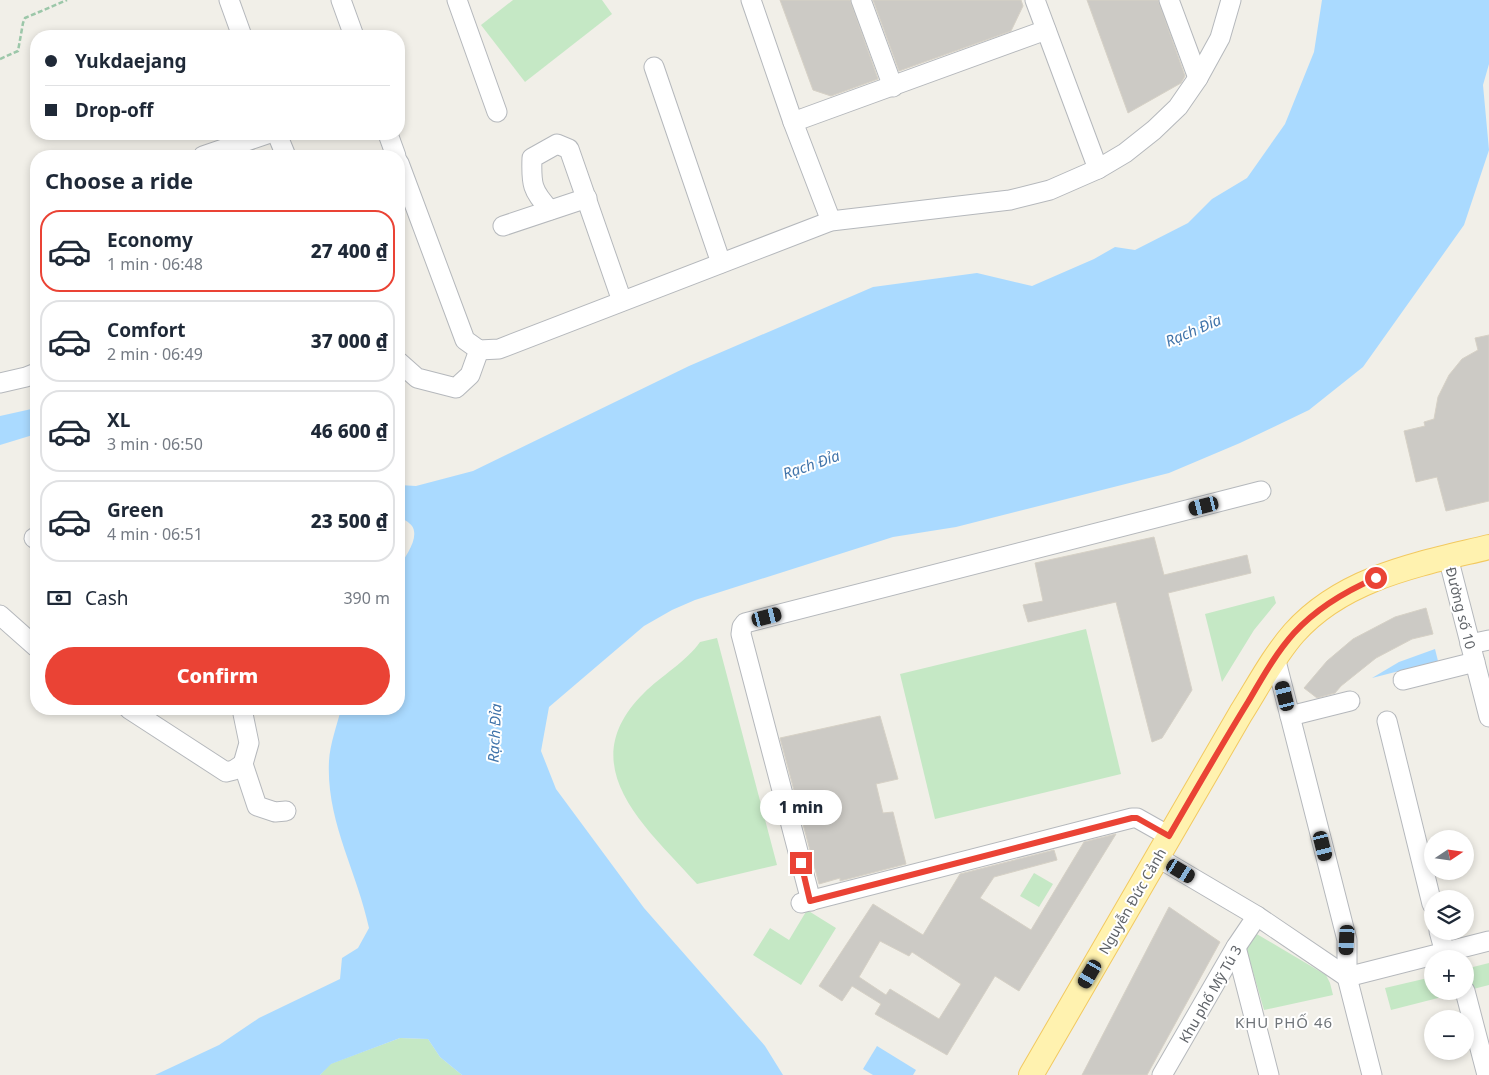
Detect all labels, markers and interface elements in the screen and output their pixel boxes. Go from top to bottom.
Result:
text: Yukdaejang [75,48,187,74]
text: Drop-off [75,97,154,123]
text: Choose a ride [45,165,193,195]
text: Economy [107,227,193,253]
icon: car [47,229,92,274]
text: 27 400 ₫ [311,238,388,264]
text: 1 min · 06:48 [107,253,203,275]
water label: Rạch Đỉa [1162,309,1224,351]
text: Comfort [107,317,186,343]
icon: car [47,319,92,364]
text: 37 000 ₫ [311,328,388,354]
text: 2 min · 06:49 [107,343,203,365]
text: XL [107,407,130,433]
icon: car [47,409,92,454]
text: 46 600 ₫ [311,418,388,444]
text: 3 min · 06:50 [107,433,203,455]
water label: Rạch Đỉa [780,445,843,483]
car [1187,495,1220,517]
text: Green [107,497,164,523]
icon: car [47,499,92,544]
text: 23 500 ₫ [311,508,388,534]
text: 4 min · 06:51 [107,523,203,545]
street label: Đường số 10 [1442,565,1480,651]
route start [1365,567,1387,589]
icon: cash [45,584,73,612]
text: Cash [85,585,129,611]
text: 390 m [343,587,390,609]
car [750,606,783,628]
button: Confirm [45,647,390,705]
car [1274,680,1295,712]
water label: Rạch Đỉa [482,703,506,763]
callout: 1 min [760,790,842,826]
text: 1 min [779,796,823,818]
car [1312,830,1333,862]
north arrow [1424,830,1474,880]
map controls [1424,830,1474,1060]
street label: Nguyễn Đức Cảnh [1094,845,1170,957]
route end [790,852,812,874]
car [1164,857,1197,885]
button: layers [1424,890,1474,940]
car [1338,925,1355,955]
street label: Khu phố Mỹ Tú 3 [1174,942,1246,1046]
button: + [1424,950,1474,1000]
car [1076,957,1103,991]
button: − [1424,1010,1474,1060]
district label: KHU PHỐ 46 [1235,1012,1333,1032]

